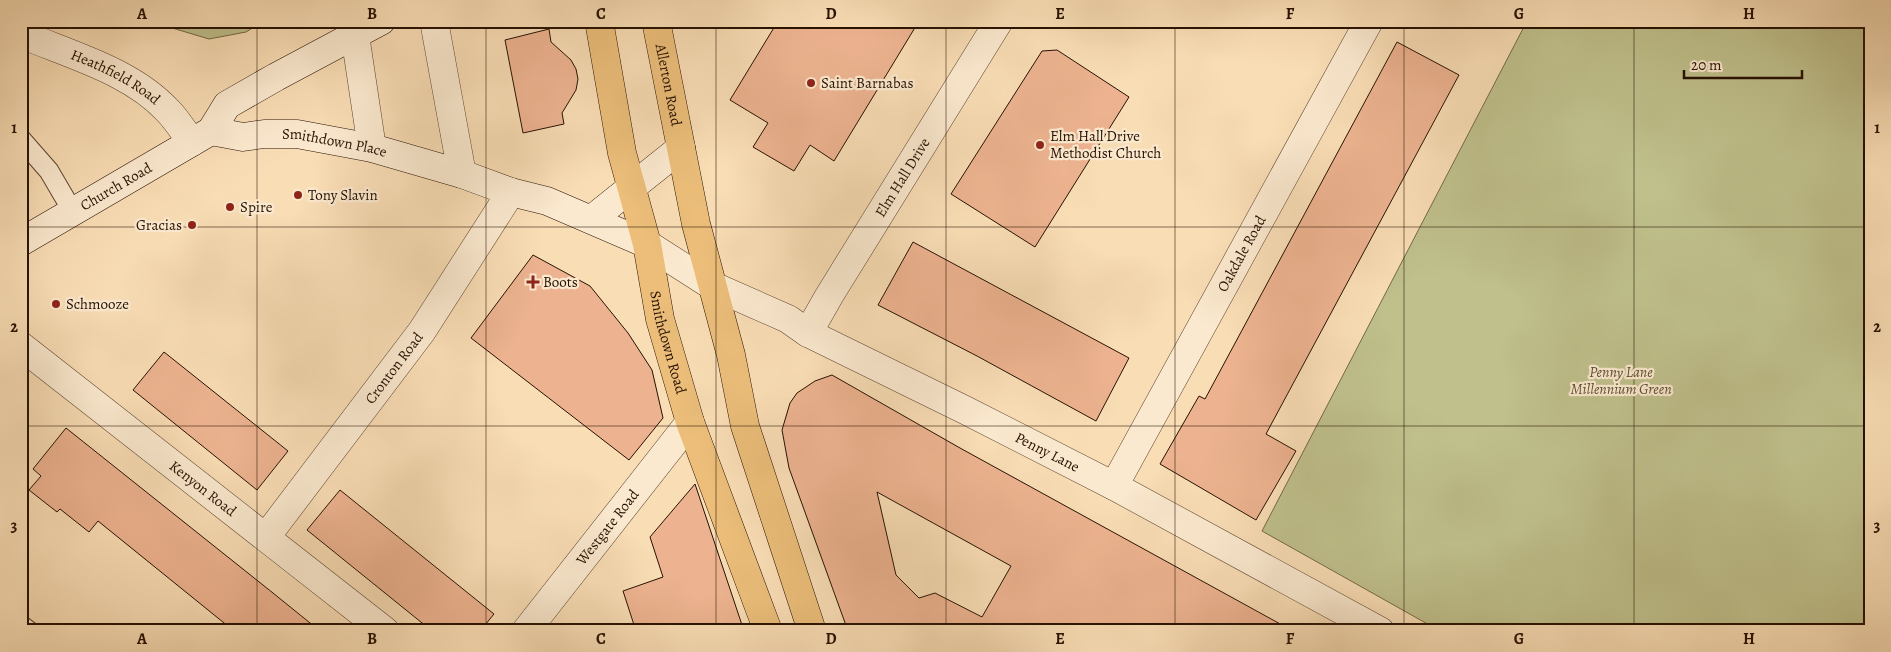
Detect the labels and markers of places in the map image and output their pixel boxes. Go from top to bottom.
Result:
place label: Saint Barnabas [821,73,914,93]
marker: Saint Barnabas [805,77,817,89]
place label: Elm Hall Drive Methodist Church [1050,126,1161,163]
marker: Elm Hall Drive Methodist Church [1034,139,1046,151]
place label: Tony Slavin [308,185,378,205]
marker: Tony Slavin [292,189,304,201]
place label: Spire [240,197,273,217]
marker: Spire [224,201,236,213]
place label: Gracias [136,215,182,235]
marker: Gracias [186,219,198,231]
place label: Boots [543,272,578,292]
marker: Boots [527,276,539,288]
place label: Schmooze [66,294,129,314]
marker: Schmooze [50,298,62,310]

